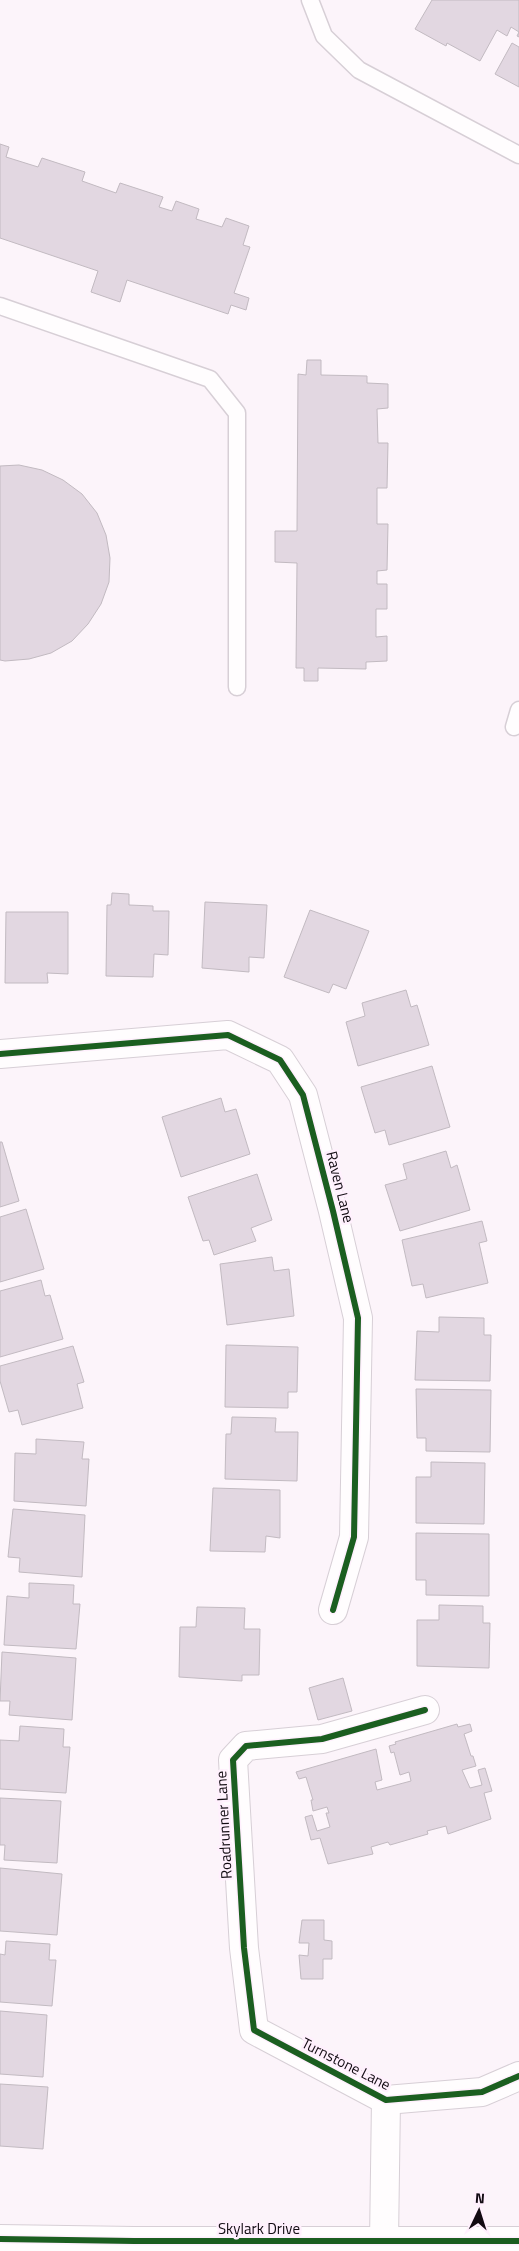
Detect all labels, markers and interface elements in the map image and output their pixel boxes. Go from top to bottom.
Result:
street label: Raven Lane [320,1149,360,1225]
street label: Roadrunner Lane [209,1770,238,1880]
street label: Turnstone Lane [298,2031,395,2096]
north arrow [454,2186,504,2236]
text: N [474,2187,486,2208]
street label: Skylark Drive [218,2217,300,2240]

